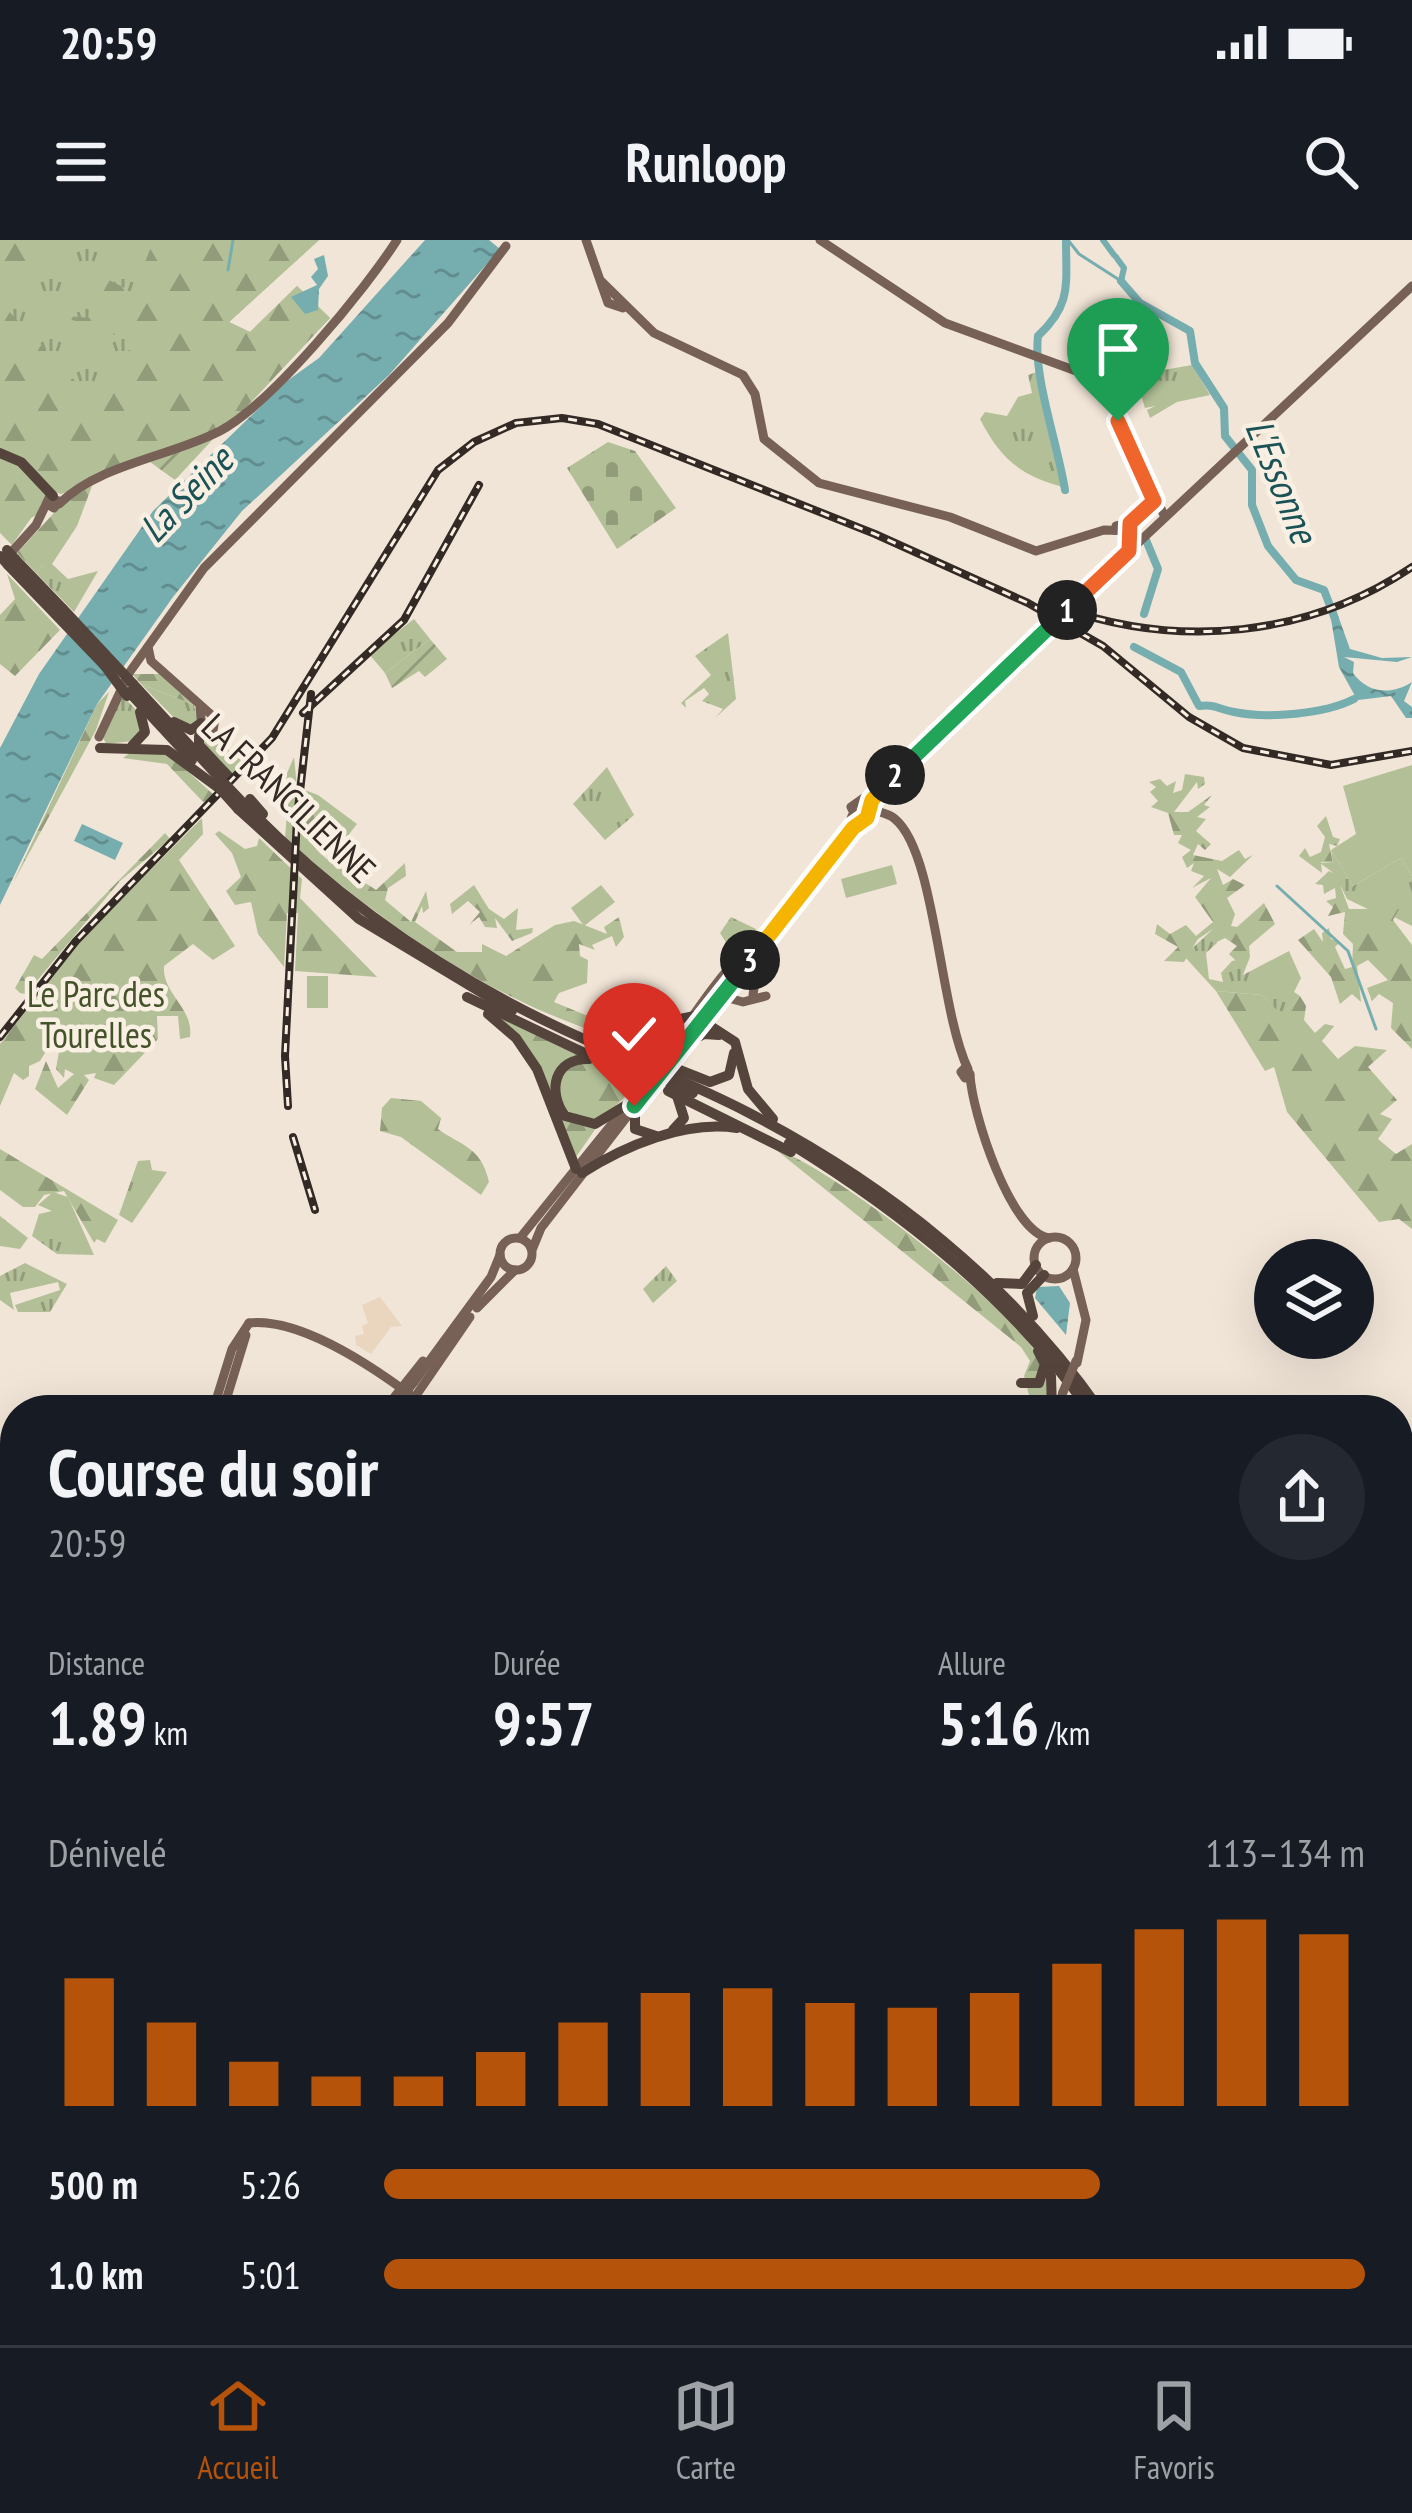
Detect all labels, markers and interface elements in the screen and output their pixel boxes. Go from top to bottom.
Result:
text: 20:59 [60,13,157,71]
text: Runloop [626,127,786,197]
icon: menu [48,129,114,195]
icon: search [1298,129,1364,195]
pin [1067,298,1169,421]
icon: arrive [1085,316,1151,382]
water label: L'Essonne [1235,411,1331,553]
water label: La Seine [128,433,246,552]
pin: 1 [1037,580,1097,640]
text: 1 [1059,588,1075,631]
street label: LA FRANCILIENNE [192,703,386,892]
pin: 2 [865,745,925,805]
text: 2 [887,753,903,796]
pin: 3 [720,930,780,990]
text: 3 [742,938,758,981]
park label: Le Parc des Tourelles [27,970,165,1058]
pin [583,983,685,1106]
icon: check [601,1001,667,1067]
map controls [1254,1239,1374,1359]
button: layers [1254,1239,1374,1359]
text: Course du soir [48,1429,378,1514]
button: share [1239,1434,1365,1560]
text: 20:59 [48,1517,126,1568]
text: Distance [48,1641,145,1684]
text: Durée [493,1641,561,1684]
text: Allure [938,1641,1006,1684]
text: 1.89 [48,1684,147,1762]
text: 9:57 [493,1684,594,1762]
text: 5:16 [938,1684,1039,1762]
text: km [147,1711,188,1754]
text: /km [1039,1711,1090,1754]
text: Dénivelé [48,1827,167,1878]
text: 113–134 m [1205,1827,1365,1878]
text: 500 m [48,2159,138,2210]
text: 5:26 [240,2159,301,2210]
text: 1.0 km [48,2249,143,2300]
text: 5:01 [240,2249,301,2300]
tab: Accueil [197,2373,278,2488]
tab: Carte [673,2373,739,2488]
tab: Favoris [1133,2373,1215,2488]

